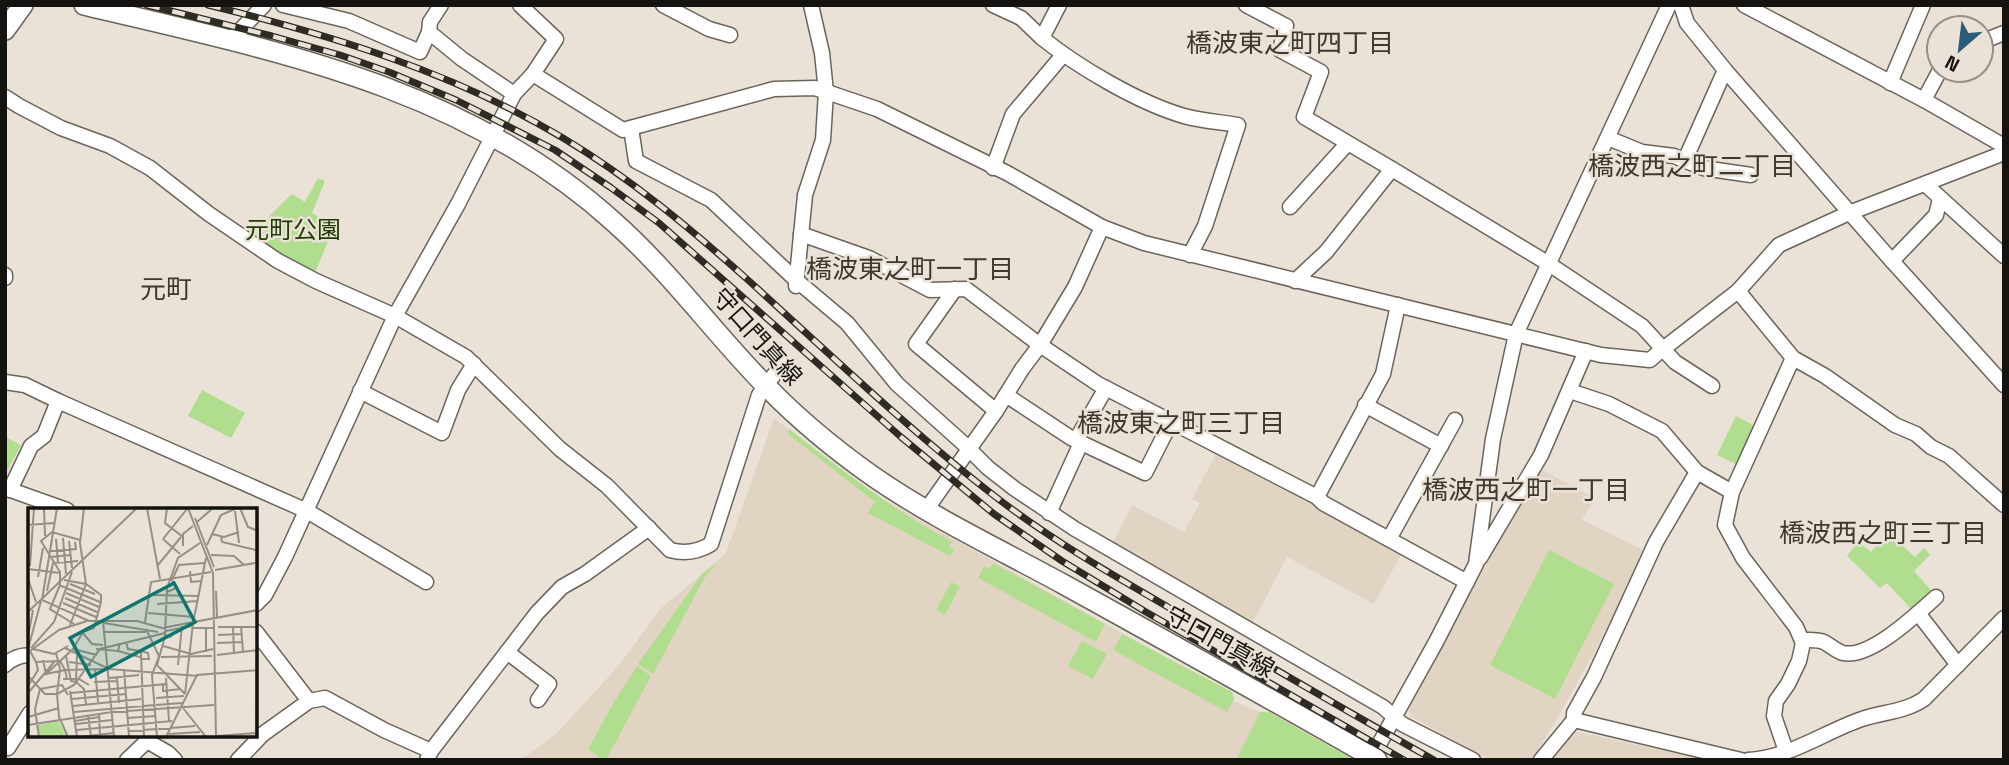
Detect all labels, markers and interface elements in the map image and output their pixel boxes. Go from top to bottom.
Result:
north arrow [1925,14,1995,84]
district label: 橋波東之町四丁目 [1186,26,1394,60]
text: N [1941,50,1964,78]
district label: 橋波西之町二丁目 [1588,149,1796,183]
park label: 元町公園 [245,214,341,245]
district label: 橋波東之町一丁目 [806,252,1014,286]
district label: 元町 [140,272,192,306]
street label: 守口門真線 [706,282,809,392]
district label: 橋波東之町三丁目 [1077,406,1285,440]
district label: 橋波西之町一丁目 [1422,473,1630,507]
inset map [28,508,257,737]
district label: 橋波西之町三丁目 [1779,516,1987,550]
street label: 守口門真線 [1160,599,1280,684]

